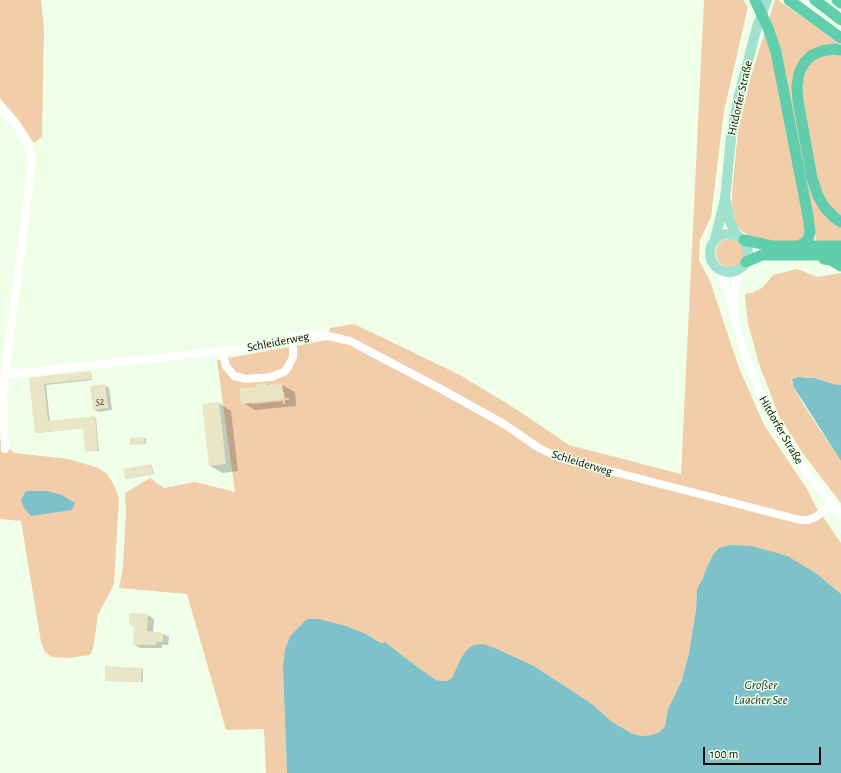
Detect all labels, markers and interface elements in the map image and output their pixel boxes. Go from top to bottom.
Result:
street label: Hitdorfer Straße [724,59,756,137]
street label: Schleiderweg [246,329,310,355]
street label: Hitdorfer Straße [756,393,806,467]
house number: 52 [96,396,104,408]
street label: Schleiderweg [550,447,614,479]
water label: Großer Laacher See [734,677,788,708]
scale bar [705,739,823,765]
text: 100 m [710,748,738,760]

